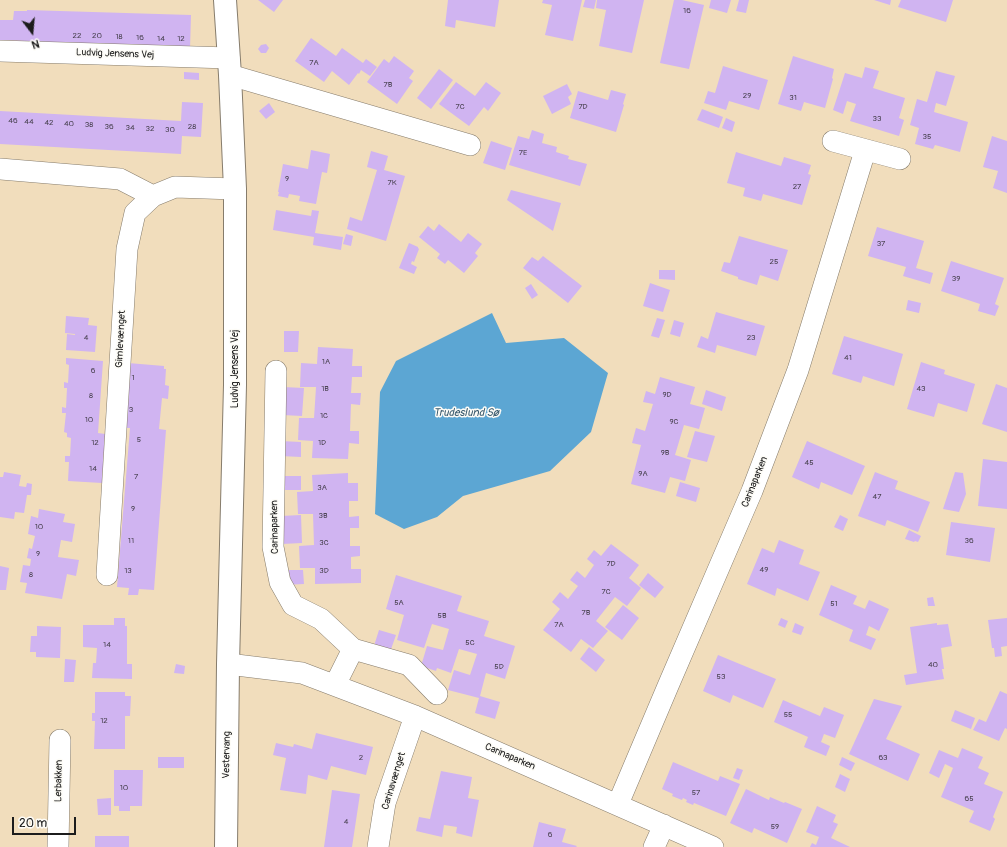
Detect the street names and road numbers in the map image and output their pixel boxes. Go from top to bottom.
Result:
street label: Ludvig Jensens Vej [76,47,154,61]
street label: Gimlevænget [114,310,128,368]
street label: Ludvig Jensens Vej [229,330,241,408]
street label: Carinaparken [739,455,771,509]
street label: Carinaparken [269,500,281,554]
street label: Vestervang [221,731,233,779]
street label: Carinaparken [483,741,537,773]
street label: Carinavænget [380,751,408,811]
street label: Lerbakken [53,760,65,802]

